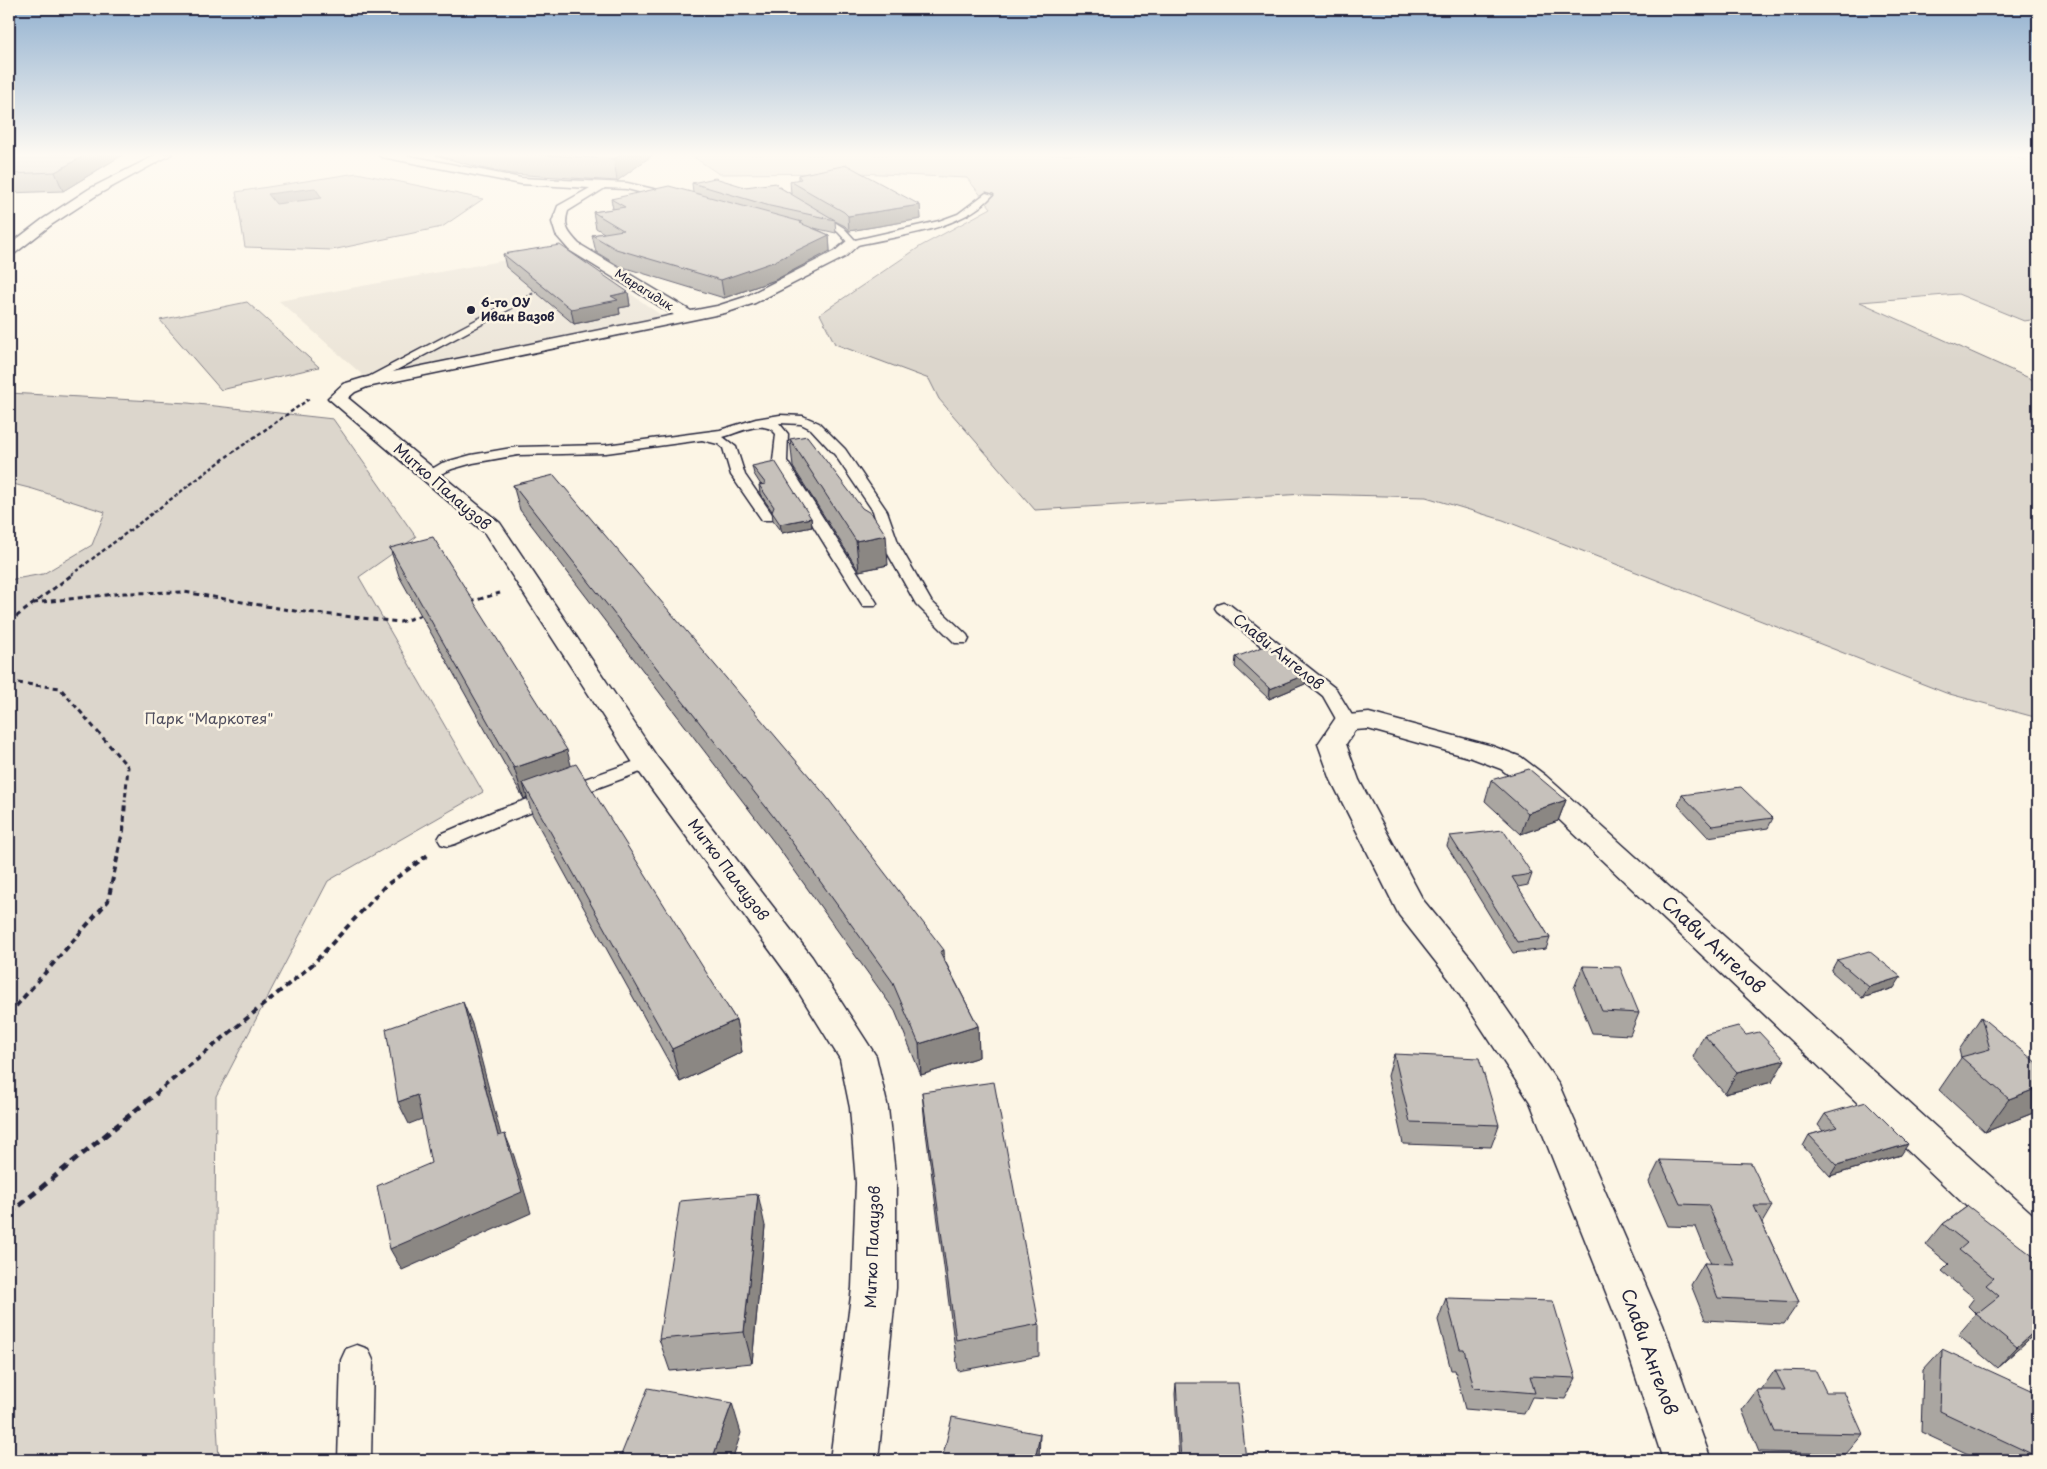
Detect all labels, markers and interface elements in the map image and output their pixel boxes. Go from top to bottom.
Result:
street label: Марагидик [612,264,678,315]
place label: 6-то ОУ Иван Вазов [481,293,554,325]
marker: 6-то ОУ Иван Вазов [465,304,477,316]
street label: Митко Палаузов [389,437,497,535]
street label: Слави Ангелов [1229,607,1329,695]
park label: Парк "Маркотея" [144,706,274,729]
street label: Митко Палаузов [683,813,775,925]
street label: Слави Ангелов [1656,889,1772,999]
street label: Митко Палаузов [858,1185,885,1309]
street label: Слави Ангелов [1615,1284,1686,1419]

